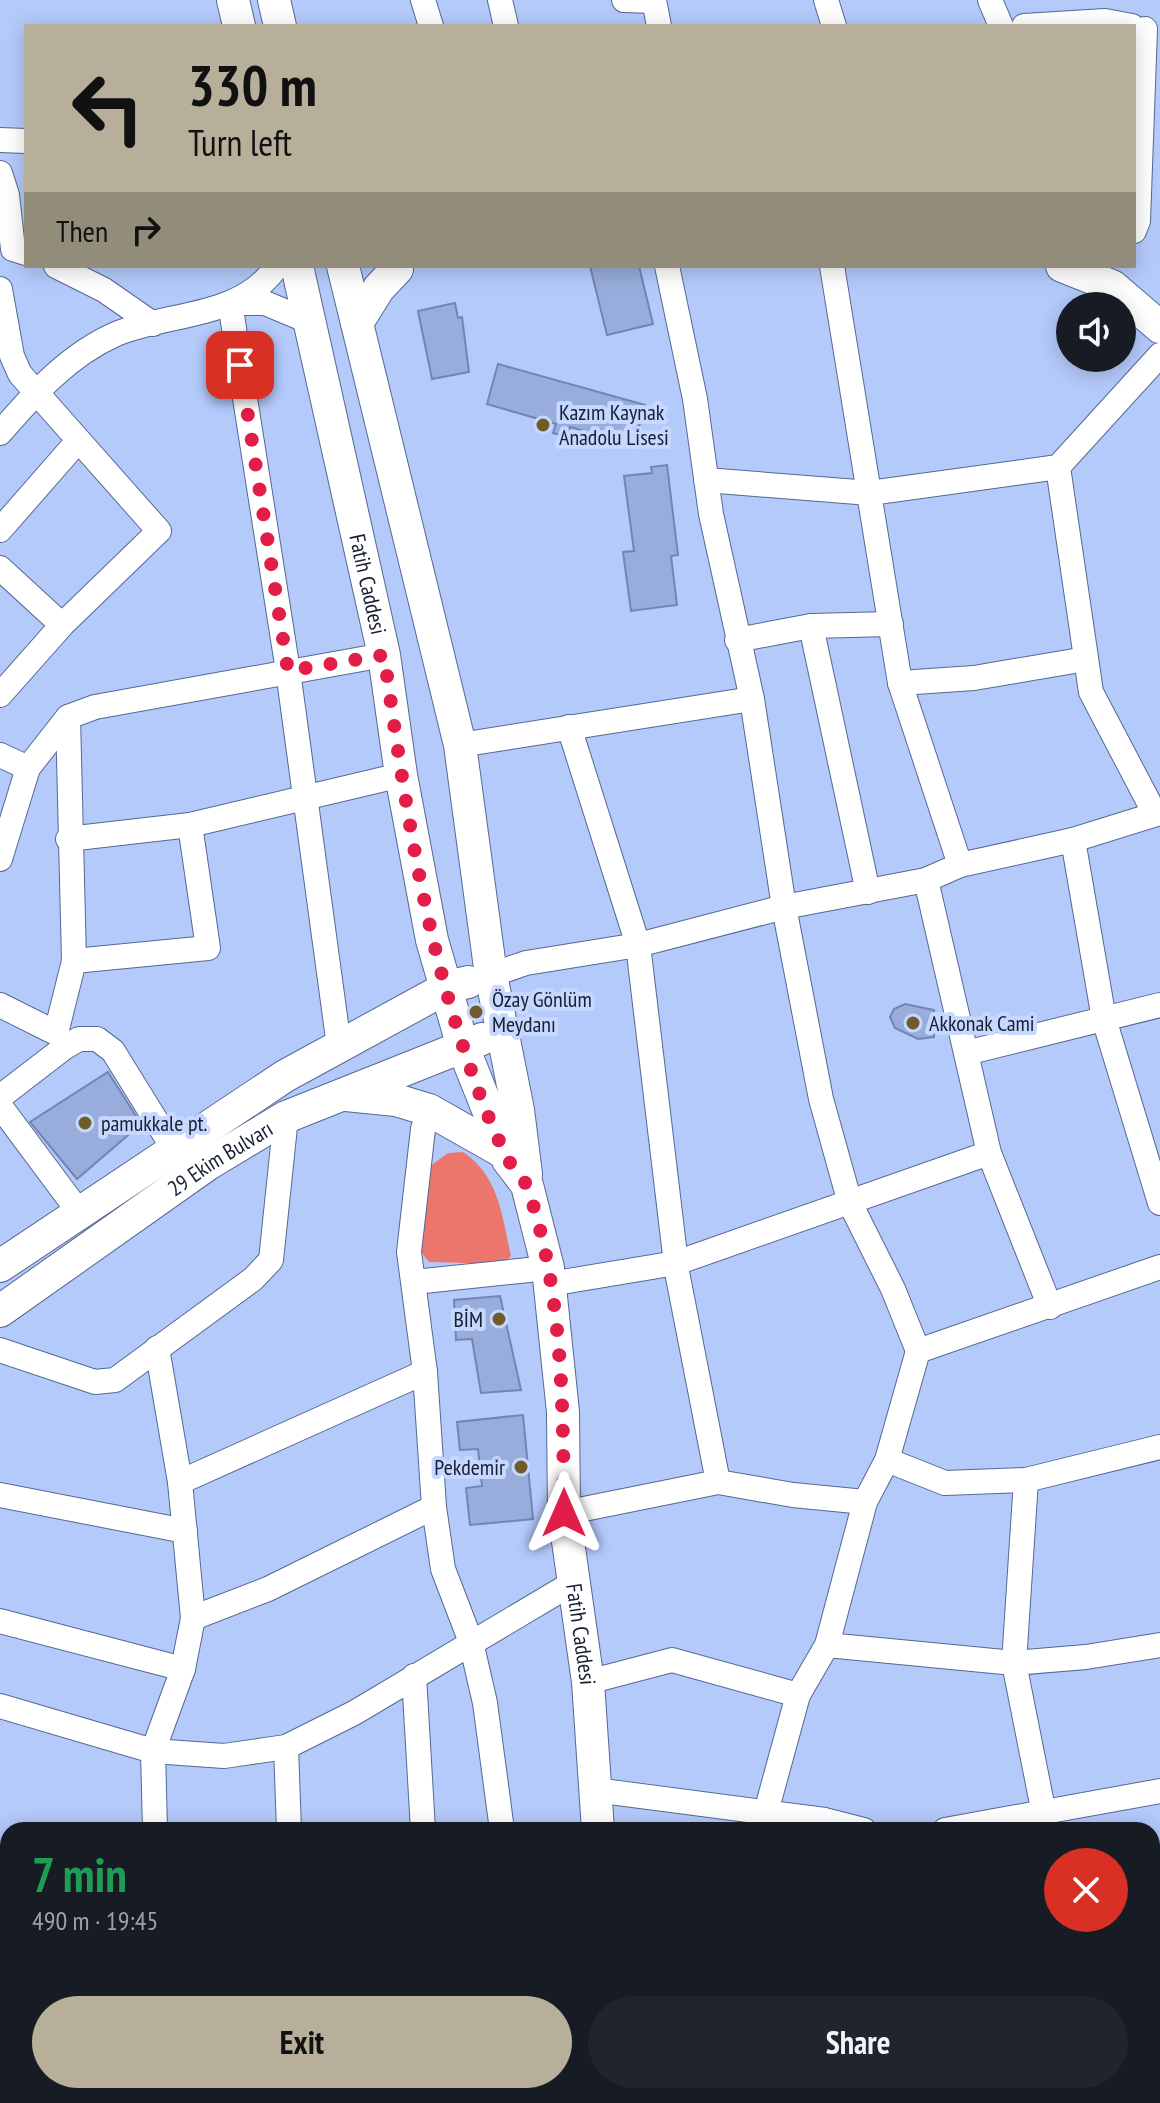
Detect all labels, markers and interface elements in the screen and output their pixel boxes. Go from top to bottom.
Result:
text: 330 m [188,49,317,121]
icon: left [56,56,160,160]
text: Turn left [188,119,292,166]
icon: right [124,208,168,252]
text: Then [56,211,108,250]
map controls [1056,292,1136,372]
button: sound [1056,292,1136,372]
pin [206,331,274,399]
icon: arrive [218,343,262,387]
place label: Kazım Kaynak Anadolu Lisesi [559,398,669,451]
marker: Kazım Kaynak Anadolu Lisesi [534,416,552,434]
street label: Fatih Caddesi [343,531,393,637]
place label: Özay Gönlüm Meydanı [492,985,592,1038]
marker: Özay Gönlüm Meydanı [467,1003,485,1021]
place label: Akkonak Cami [929,1009,1035,1037]
marker: Akkonak Cami [904,1014,922,1032]
place label: pamukkale pt. [101,1109,208,1137]
marker: pamukkale pt. [76,1114,94,1132]
street label: 29 Ekim Bulvarı [162,1114,278,1202]
place label: BİM [453,1305,483,1333]
marker: BİM [490,1310,508,1328]
place label: Pekdemir [434,1453,505,1481]
marker: Pekdemir [512,1458,530,1476]
position arrow [522,1471,606,1555]
street label: Fatih Caddesi [560,1582,602,1686]
text: 7 min [32,1843,127,1905]
button: close [1044,1848,1128,1932]
text: 490 m · 19:45 [32,1904,158,1937]
button: Exit [32,1996,572,2088]
button: Share [588,1996,1128,2088]

